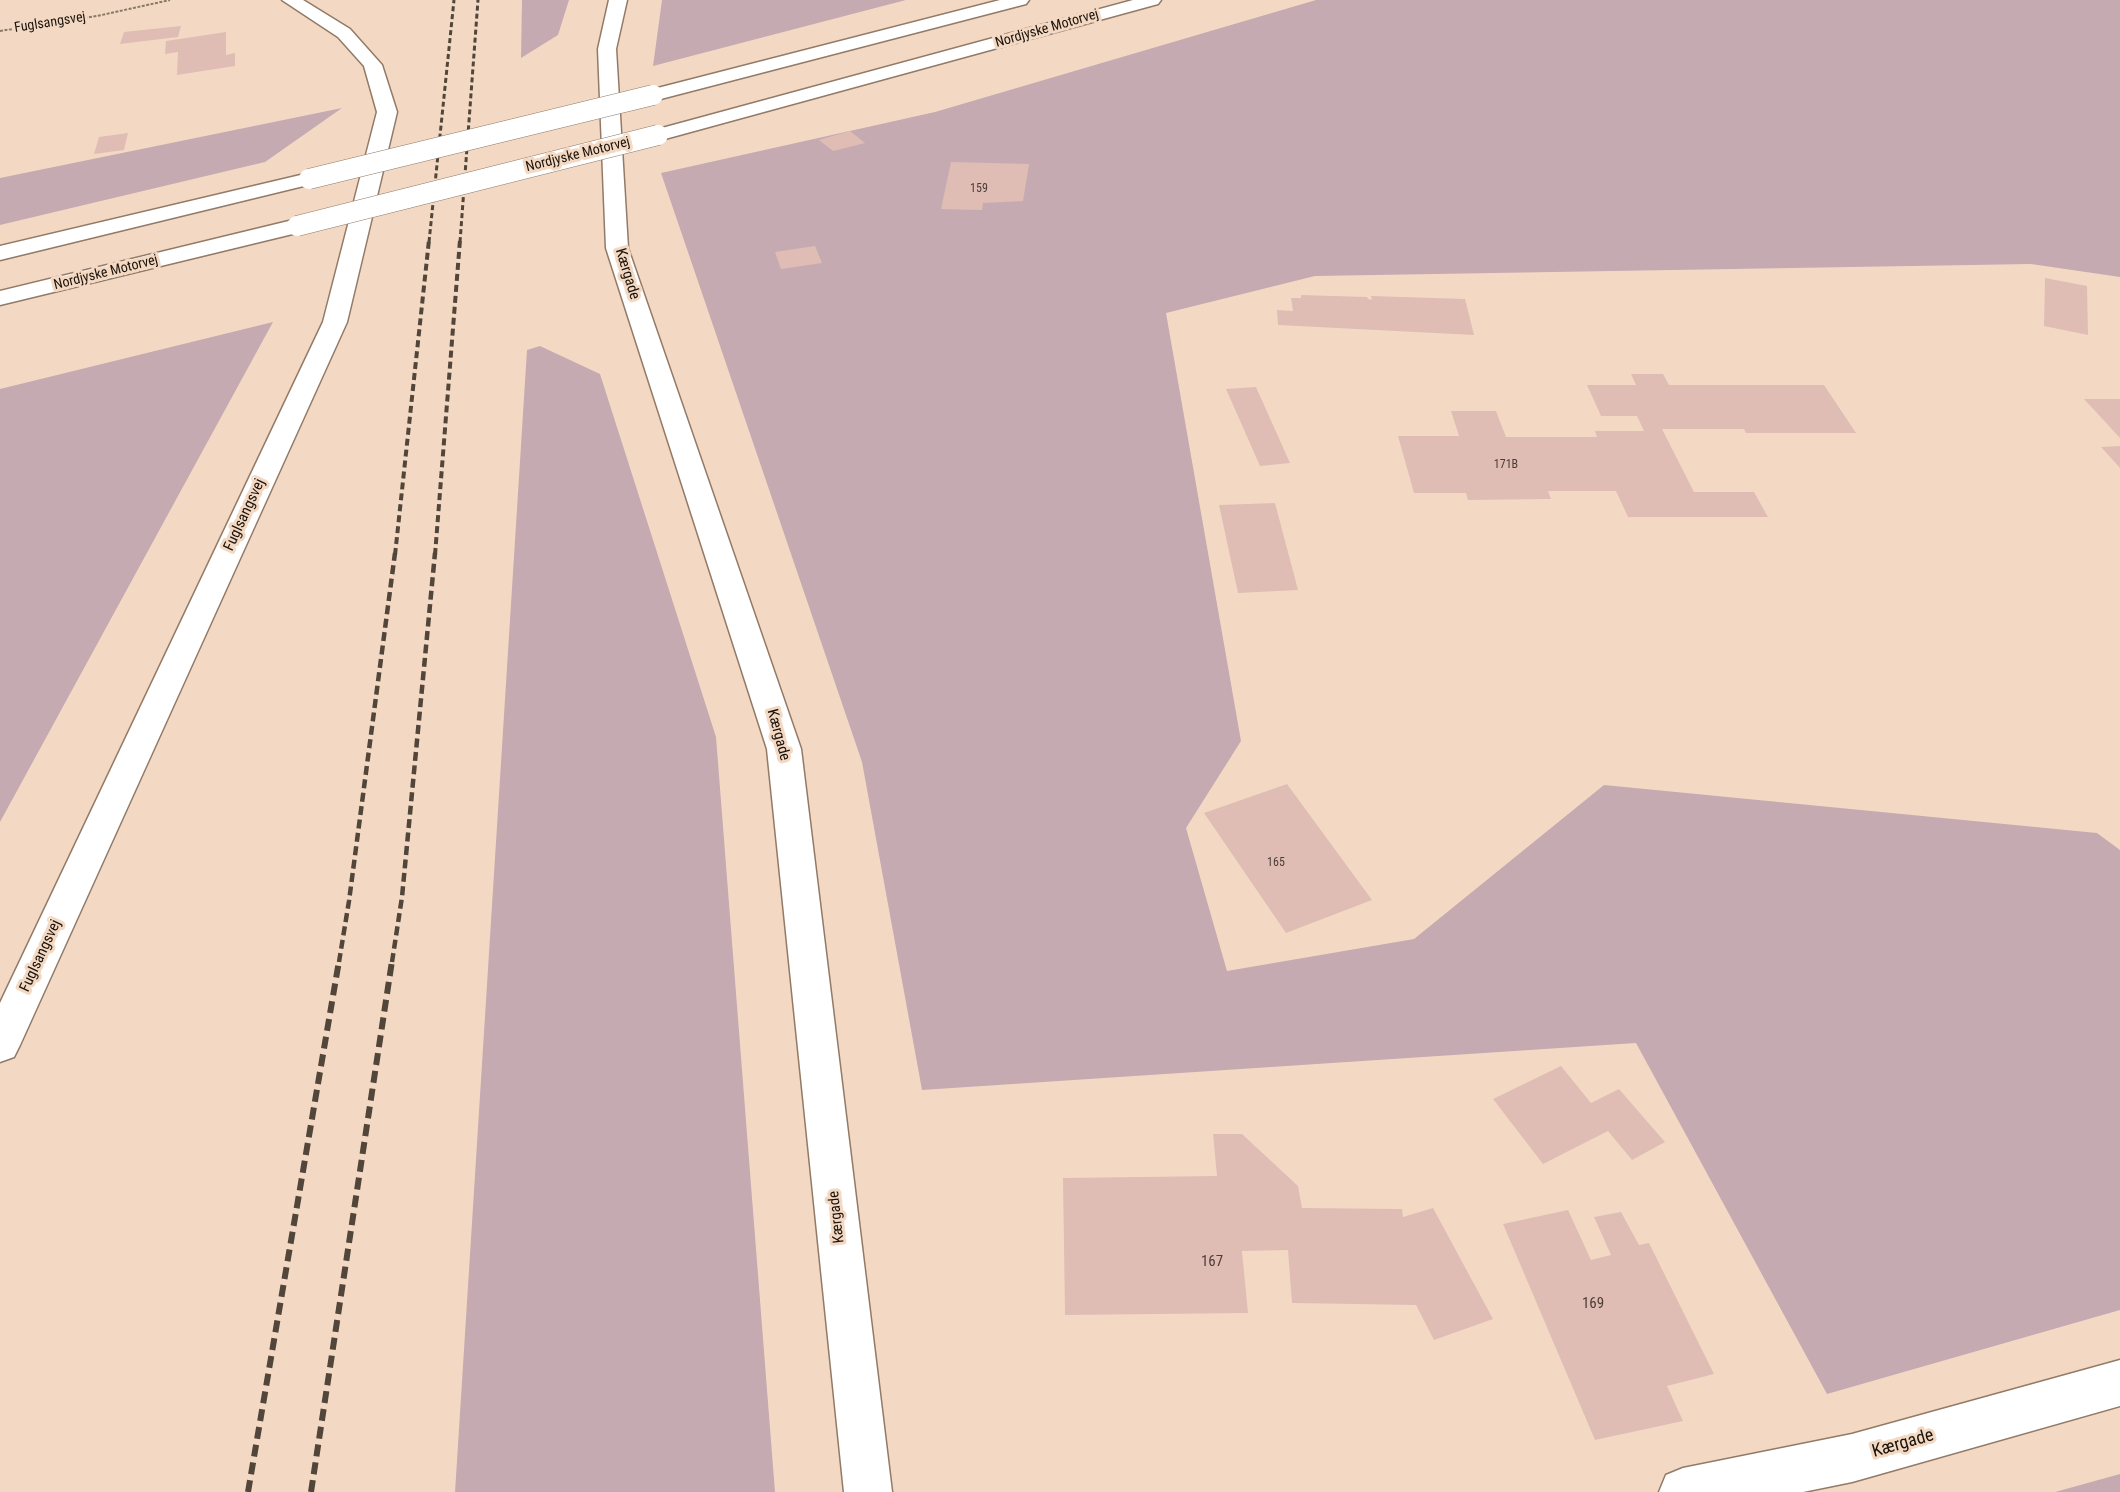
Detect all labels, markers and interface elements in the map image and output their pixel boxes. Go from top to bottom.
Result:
street label: Nordjyske Motorvej [993,6,1101,52]
street label: Fuglsangsvej [13,9,87,37]
street label: Nordjyske Motorvej [524,134,632,176]
house number: 159 [970,182,988,196]
street label: Kærgade [611,246,643,302]
street label: Nordjyske Motorvej [52,252,160,294]
house number: 171B [1494,458,1518,472]
street label: Fuglsangsvej [220,476,270,554]
street label: Kærgade [763,707,793,763]
house number: 165 [1267,856,1285,870]
street label: Fuglsangsvej [16,917,66,995]
street label: Kærgade [825,1190,849,1244]
house number: 167 [1201,1253,1223,1271]
house number: 169 [1582,1295,1604,1313]
street label: Kærgade [1870,1425,1936,1463]

